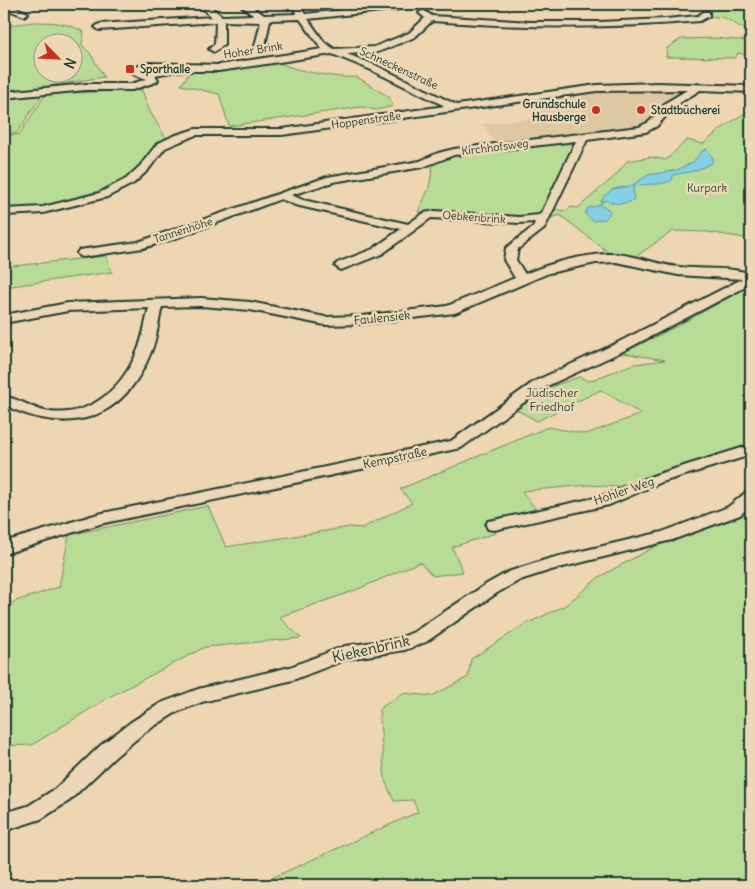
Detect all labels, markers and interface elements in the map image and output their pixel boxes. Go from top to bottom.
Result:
north arrow [32,32,82,82]
street label: Hoher Brink [222,38,284,62]
street label: Schneckenstraße [357,44,441,92]
text: N [60,55,80,71]
place label: Sporthalle [140,62,190,77]
marker: Sporthalle [124,63,136,75]
place label: Grundschule Hausberge [523,97,586,125]
place label: Stadtbücherei [651,103,720,117]
marker: Grundschule Hausberge [590,104,602,116]
marker: Stadtbücherei [635,104,647,116]
street label: Hoppenstraße [330,108,402,132]
street label: Kirchhofsweg [461,136,529,158]
park label: Kurpark [687,181,728,195]
street label: Oebkenbrink [442,208,506,226]
street label: Tannenhöhe [152,214,214,246]
street label: Faulensiek [353,307,411,328]
park label: Jüdischer Friedhof [526,385,578,414]
street label: Kempstraße [362,443,428,472]
street label: Hohler Weg [592,473,656,508]
street label: Kiekenbrink [330,630,412,667]

